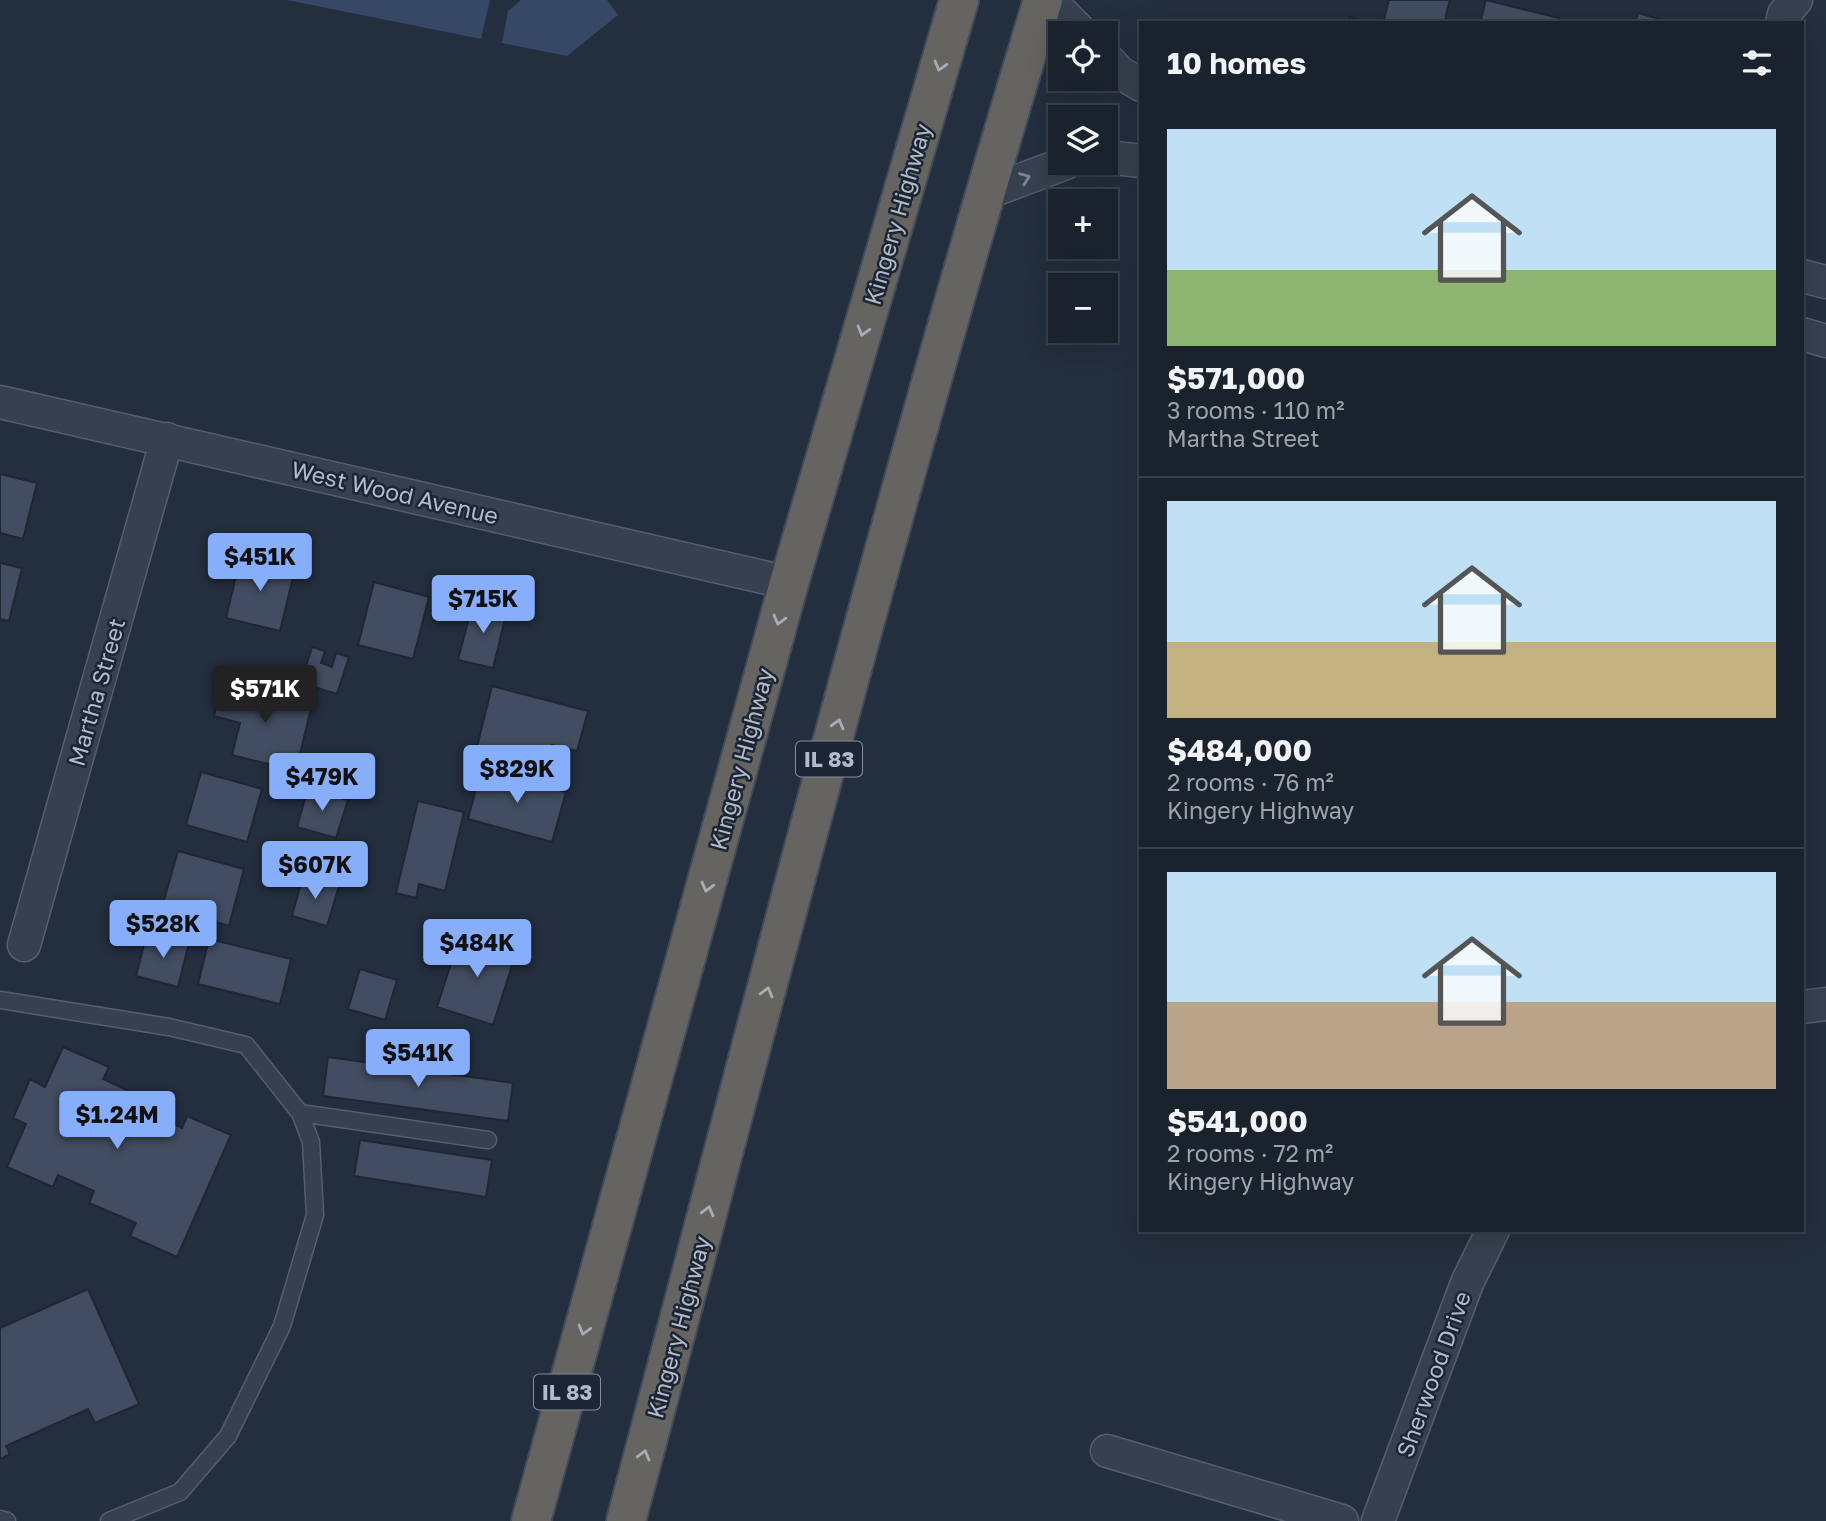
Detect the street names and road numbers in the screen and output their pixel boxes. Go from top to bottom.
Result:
street label: Kingery Highway [858,120,936,308]
street label: West Wood Avenue [289,455,501,529]
street label: Martha Street [62,615,130,769]
street label: Kingery Highway [703,665,779,853]
road number: IL 83 [796,742,862,776]
street label: Kingery Highway [640,1233,716,1421]
street label: Sherwood Drive [1390,1287,1476,1461]
road number: IL 83 [534,1374,600,1410]

